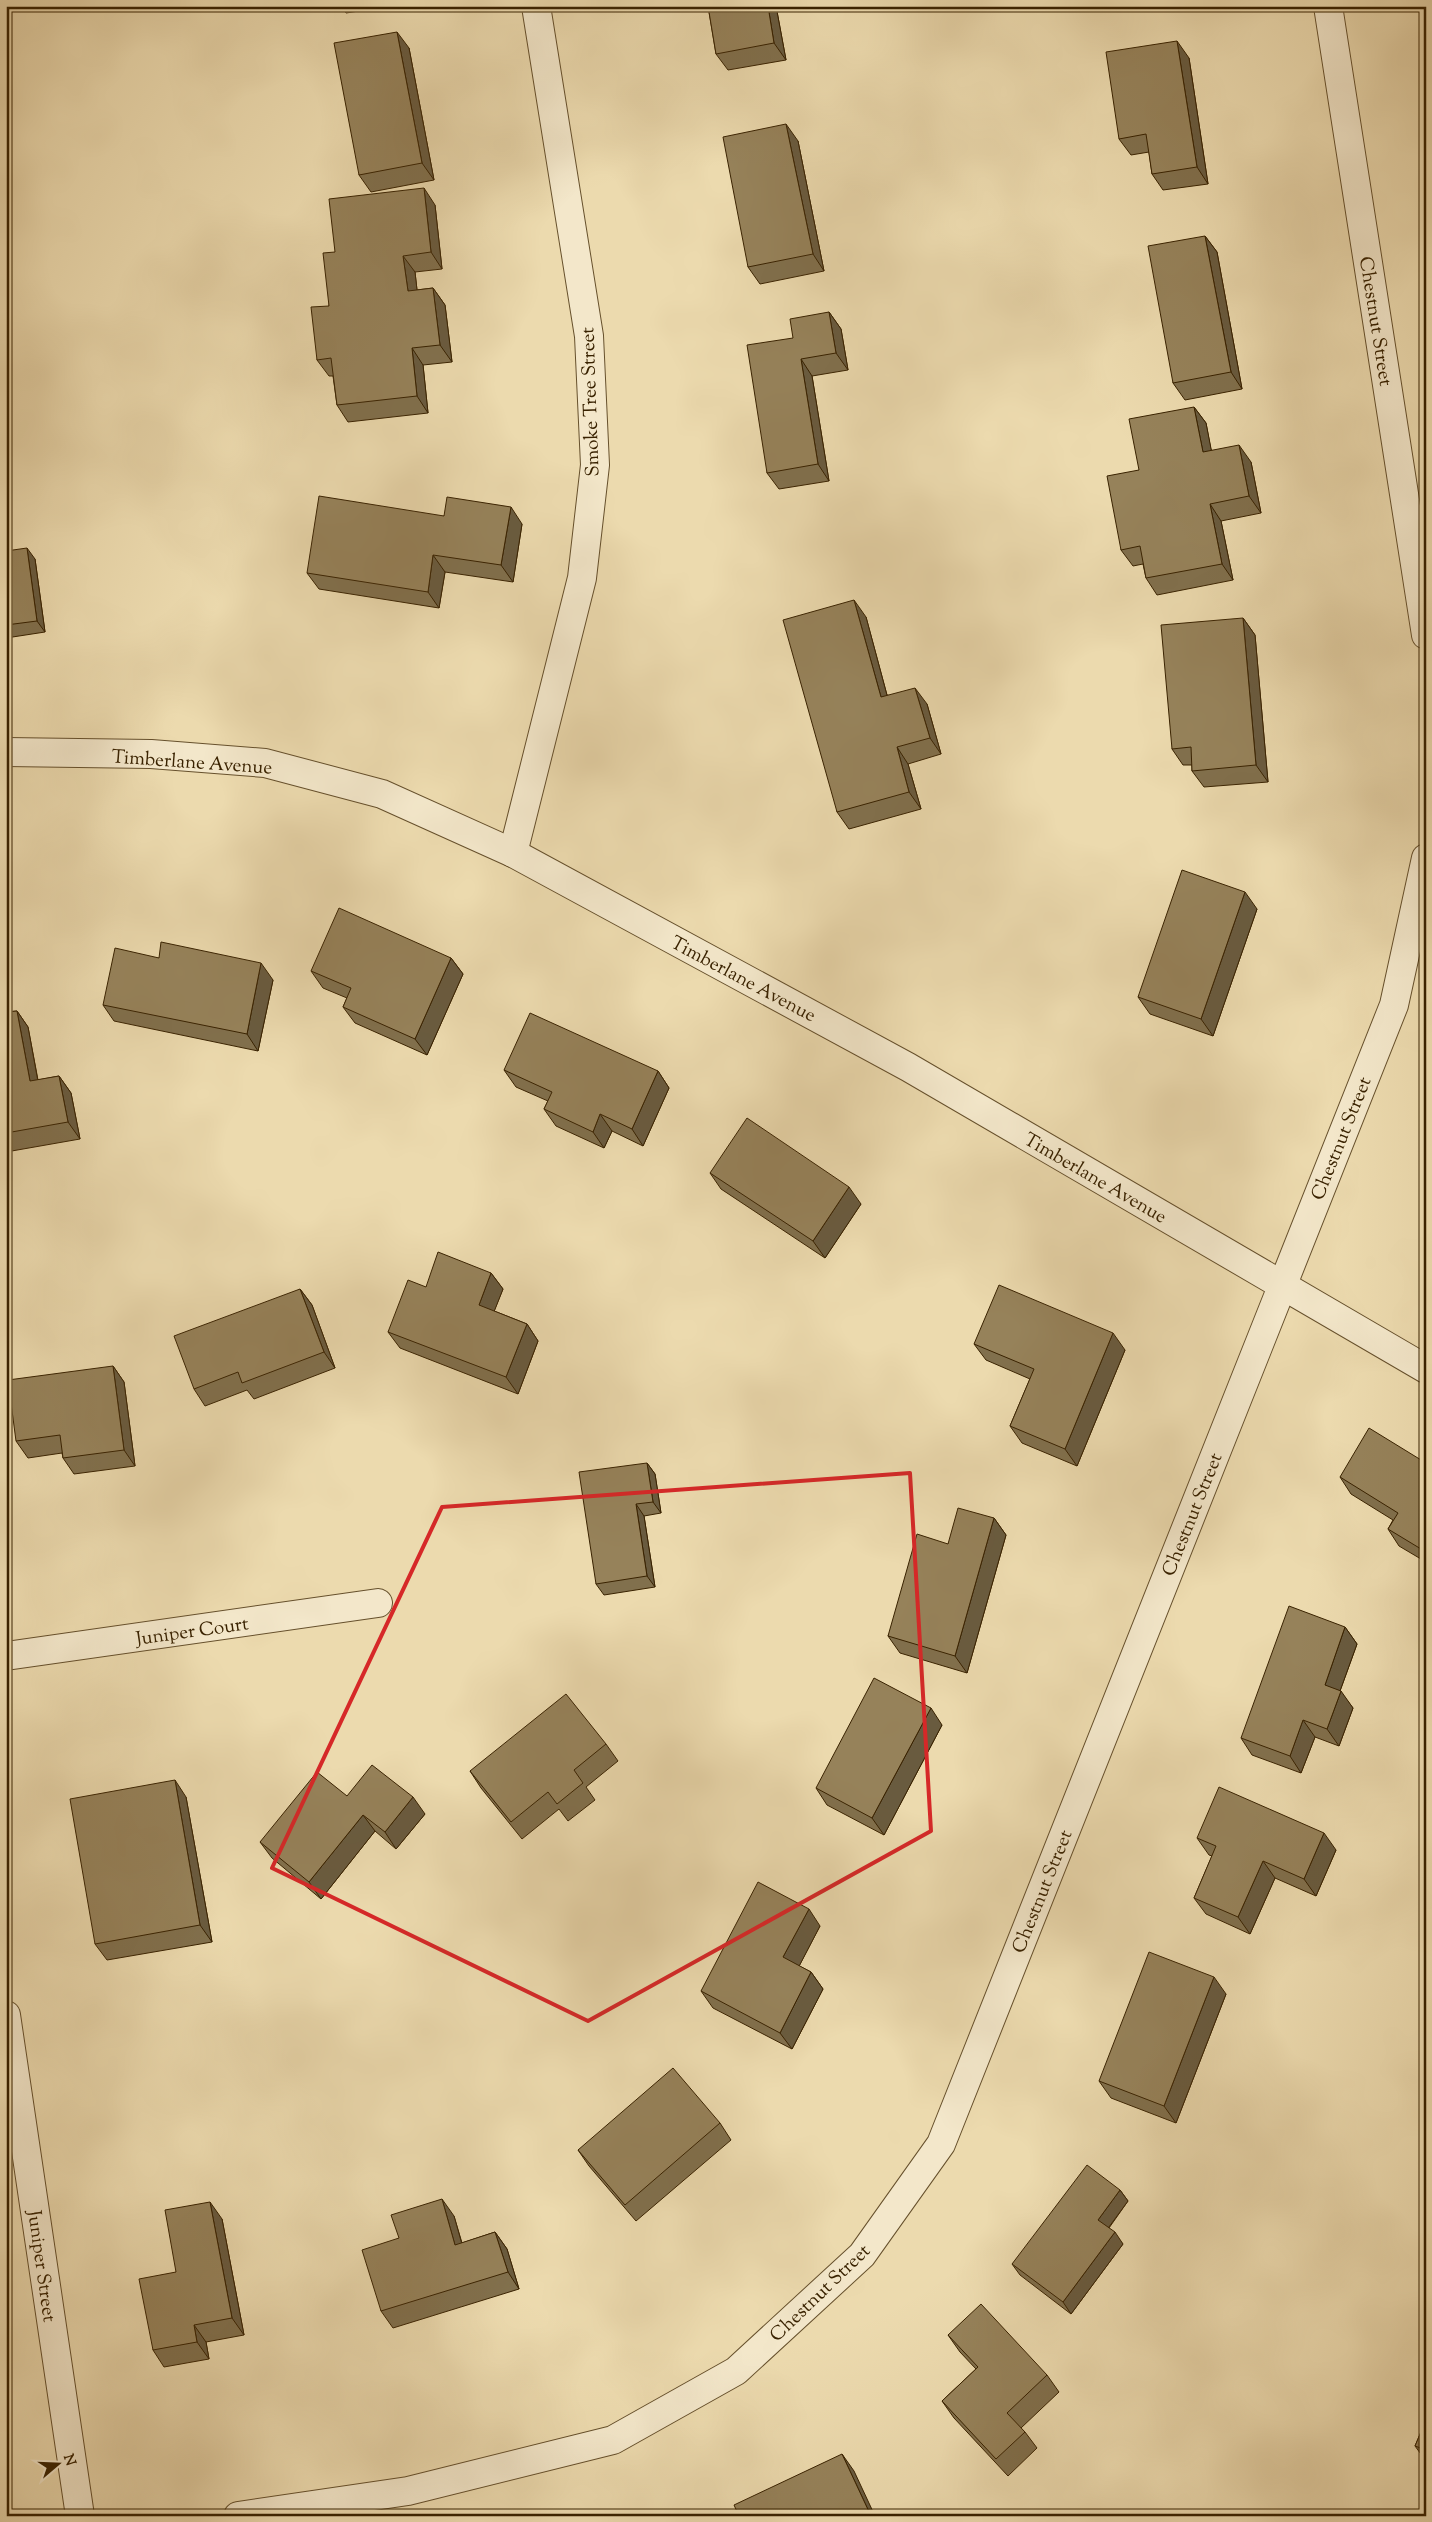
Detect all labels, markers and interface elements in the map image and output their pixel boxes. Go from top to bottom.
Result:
street label: Chestnut Street [1351,255,1398,389]
street label: Smoke Tree Street [575,326,608,477]
street label: Timberlane Avenue [111,744,273,783]
street label: Timberlane Avenue [665,930,820,1030]
street label: Chestnut Street [1305,1073,1380,1205]
street label: Timberlane Avenue [1018,1127,1171,1231]
street label: Chestnut Street [1156,1449,1231,1581]
street label: Juniper Court [133,1611,251,1654]
street label: Chestnut Street [1006,1826,1081,1958]
street label: Juniper Street [19,2208,62,2324]
street label: Chestnut Street [764,2238,877,2349]
north arrow [32,2440,82,2490]
text: N [57,2452,80,2469]

